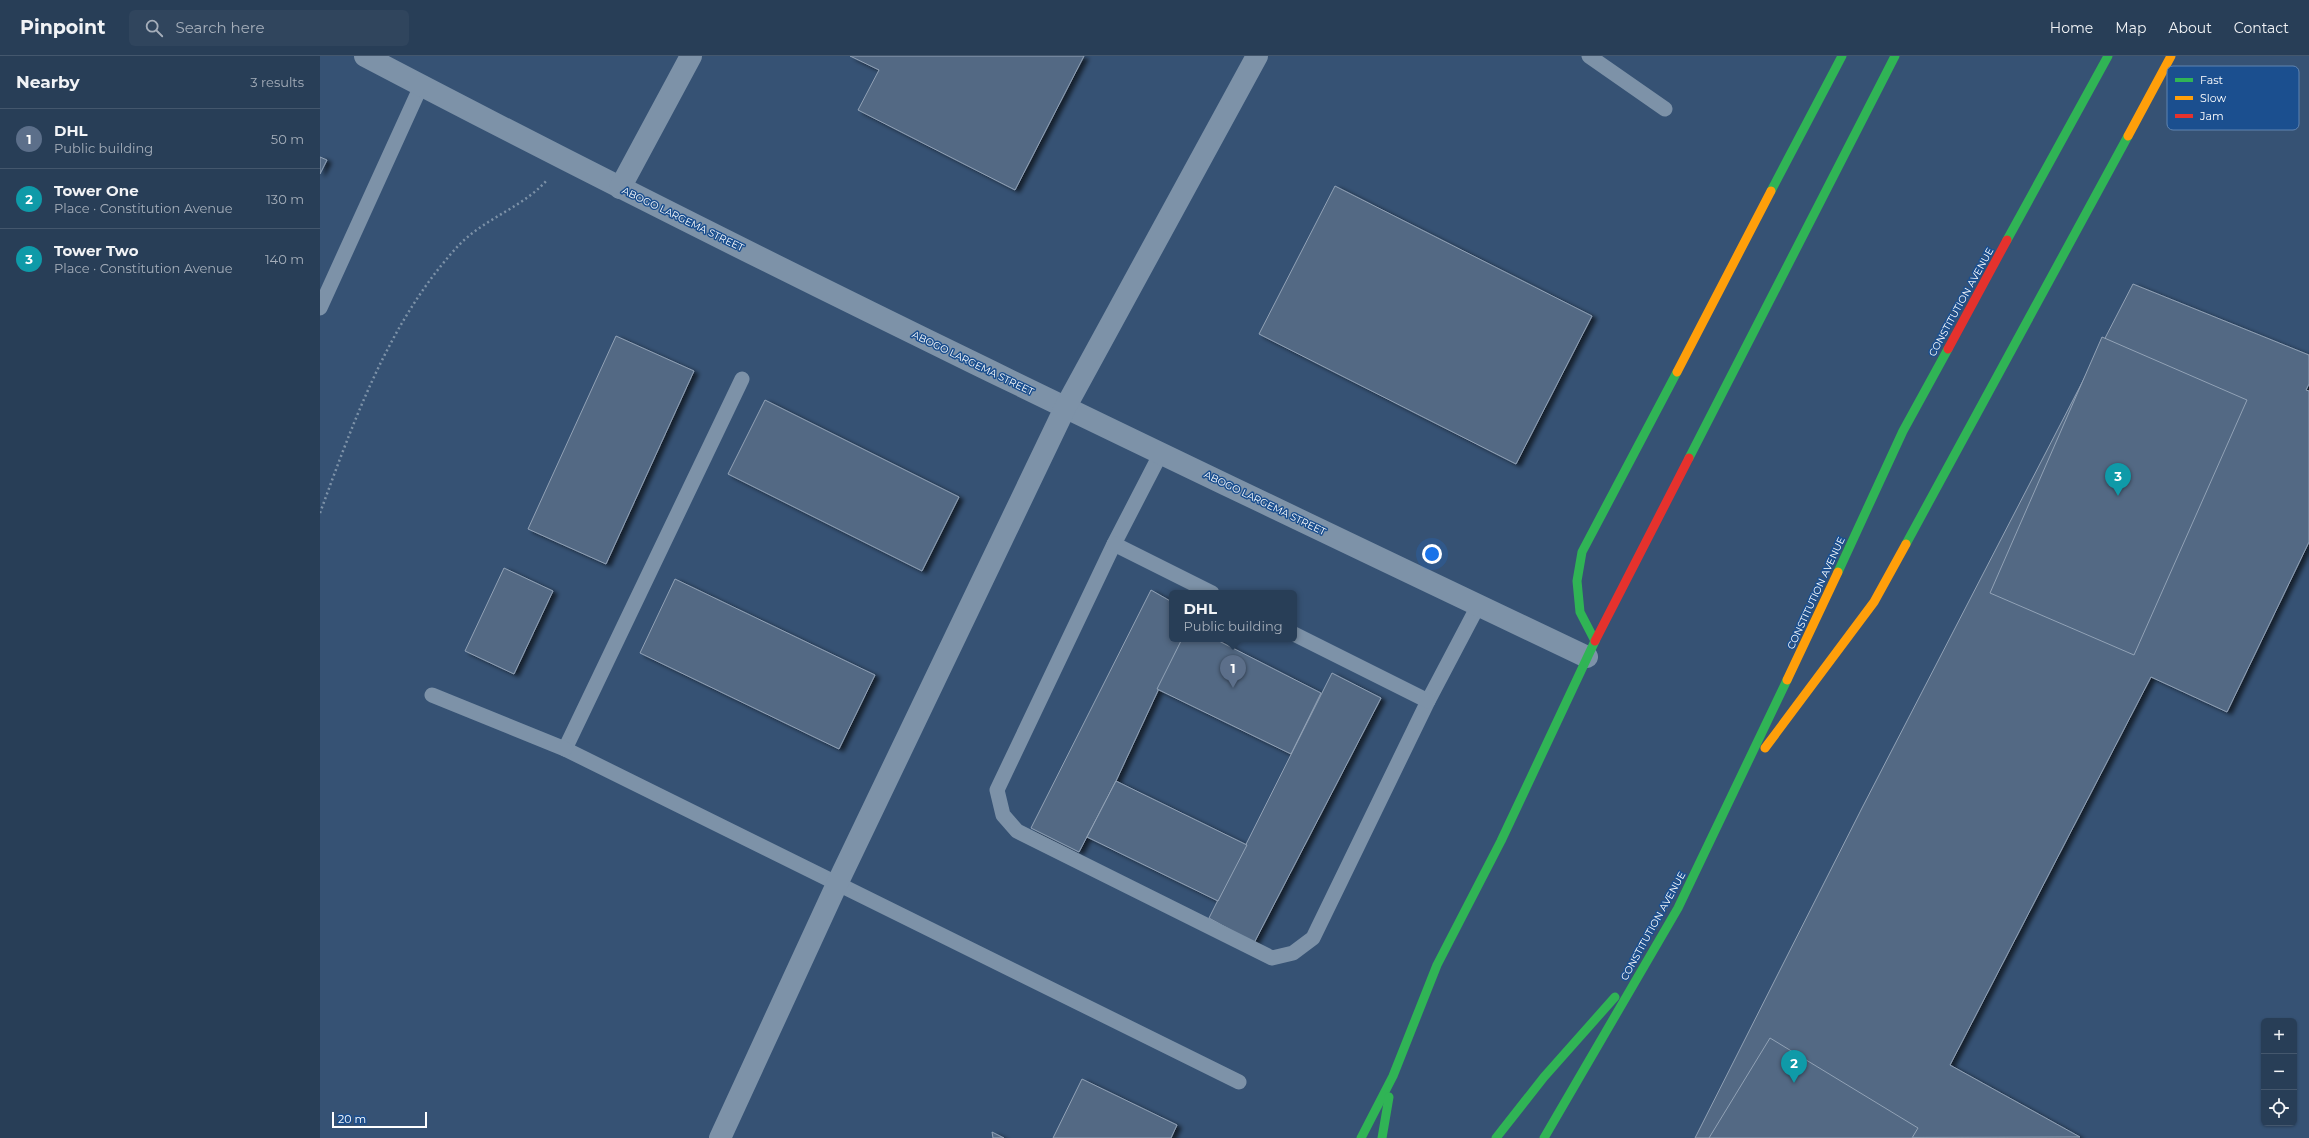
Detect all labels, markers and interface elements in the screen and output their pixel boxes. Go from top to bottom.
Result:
search box [129,10,409,46]
text: Pinpoint [20,16,105,39]
icon: search [143,17,165,39]
text: Search here [175,18,265,37]
text: Home [2050,19,2093,37]
text: Map [2115,19,2146,37]
text: About [2168,19,2212,37]
text: Contact [2234,19,2289,37]
legend [2167,66,2299,130]
text: Nearby [16,72,80,92]
text: Fast [2200,73,2224,87]
text: 3 results [250,74,304,90]
text: Slow [2200,91,2226,105]
text: Jam [2199,109,2224,123]
text: DHL [54,121,88,140]
text: 1 [26,131,32,147]
text: 50 m [271,131,304,147]
text: Public building [54,140,153,156]
text: Tower One [54,181,139,200]
street label: ABOGO LARGEMA STREET [620,184,746,254]
text: 2 [25,191,33,207]
text: 130 m [266,191,304,207]
text: Place · Constitution Avenue [54,200,233,216]
text: Tower Two [54,241,139,260]
street label: CONSTITUTION AVENUE [1926,245,1997,359]
text: 3 [25,251,33,267]
text: 140 m [265,251,304,267]
text: Place · Constitution Avenue [54,260,233,276]
street label: ABOGO LARGEMA STREET [910,328,1036,398]
pin: 3 [2105,463,2131,496]
street label: ABOGO LARGEMA STREET [1202,468,1328,538]
street label: CONSTITUTION AVENUE [1784,534,1848,651]
your location [1422,544,1442,564]
popup [1169,590,1297,642]
text: DHL [1183,599,1217,618]
text: Public building [1183,618,1283,634]
pin: 1 [1220,655,1246,688]
street label: CONSTITUTION AVENUE [1618,869,1689,983]
map controls [2261,1018,2297,1126]
button: + [2261,1018,2297,1054]
pin: 2 [1781,1050,1807,1083]
button: − [2261,1054,2297,1090]
button: locate [2261,1090,2297,1126]
scale bar [332,1110,427,1129]
text: 20 m [338,1112,366,1126]

